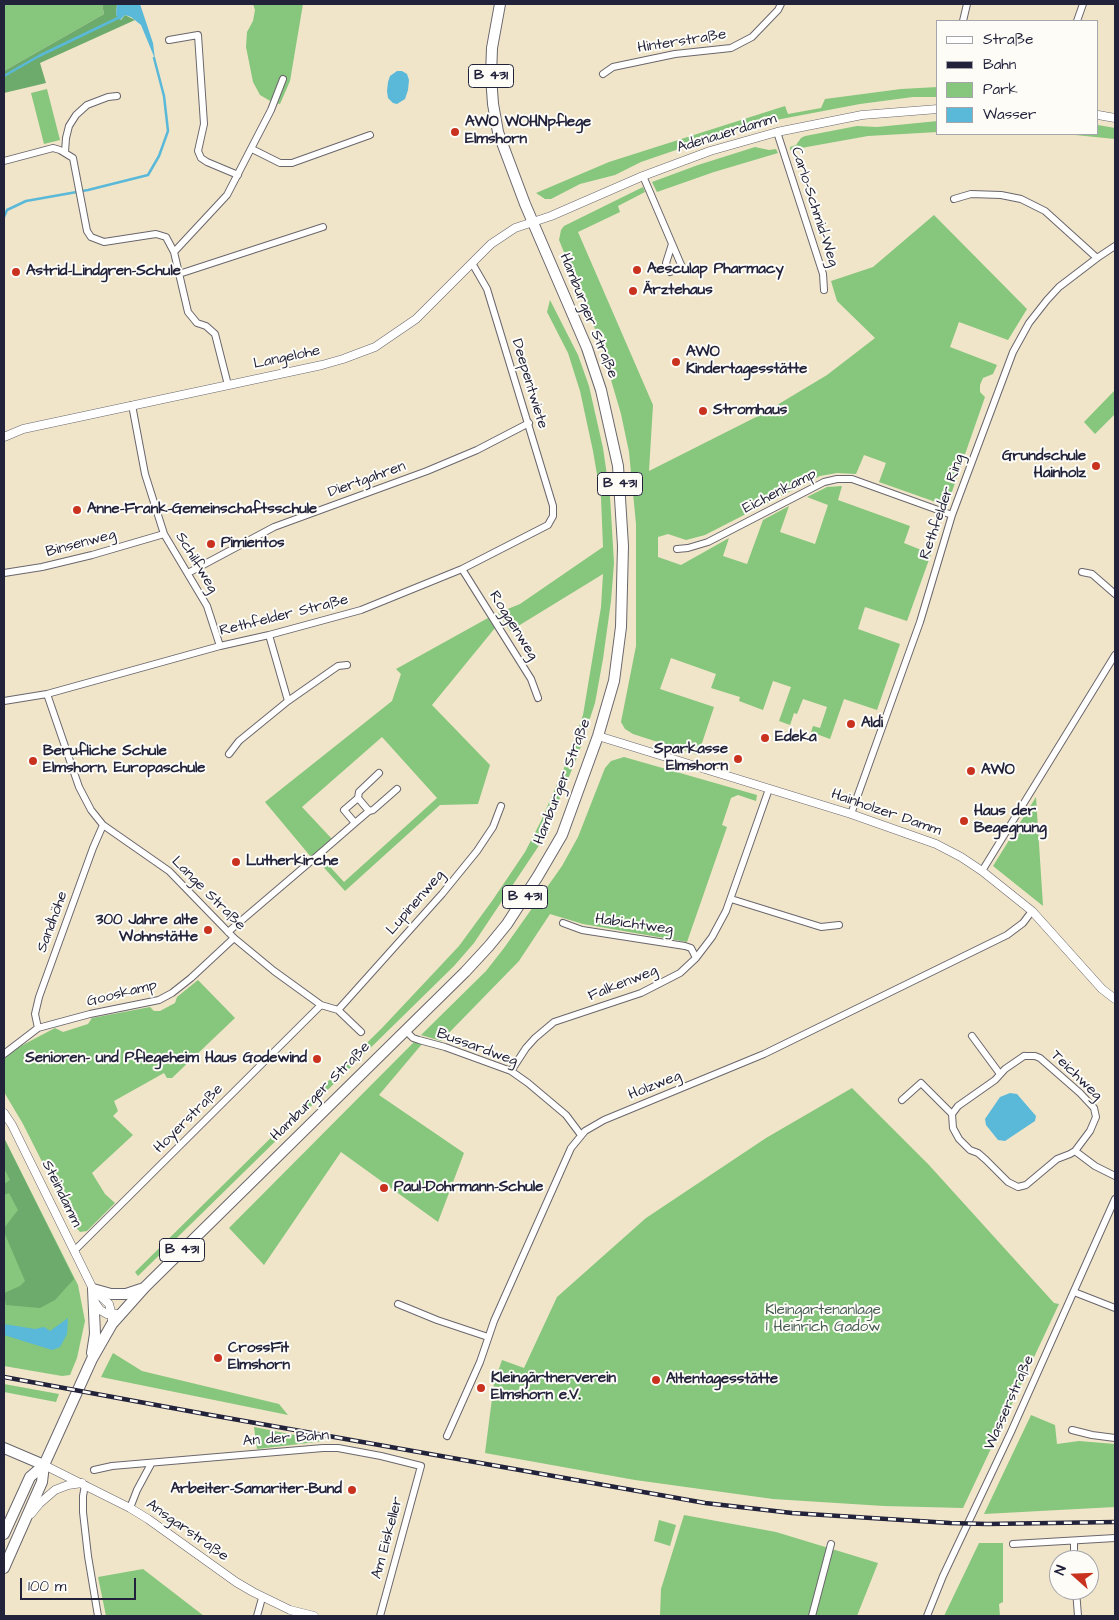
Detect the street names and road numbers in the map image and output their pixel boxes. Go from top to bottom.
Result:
street label: Hinterstraße [636,26,728,58]
road number: B 431 [468,64,514,88]
street label: Adenauerdamm [675,110,779,158]
street label: Carlo-Schmid-Weg [786,145,842,269]
street label: Hamburger Straße [555,251,621,381]
street label: Deepentwiete [507,337,551,431]
street label: Langelohe [252,342,322,374]
street label: Rethfelder Ring [917,452,969,562]
street label: Diertgahren [326,458,408,502]
street label: Eichenkamp [740,466,820,518]
road number: B 431 [598,472,642,496]
street label: Binsenweg [44,526,118,562]
street label: Schilfweg [171,529,221,597]
street label: Roggenweg [485,588,541,664]
street label: Rethfelder Straße [218,591,350,641]
street label: Hamburger Straße [531,717,595,847]
street label: Hainholzer Damm [829,786,943,840]
street label: Lange Straße [167,853,249,935]
street label: Lupinenweg [383,867,449,939]
road number: B 431 [502,886,548,909]
street label: Sandhöhe [34,889,72,955]
street label: Habichtweg [594,911,674,939]
street label: Falkenweg [586,962,660,1006]
street label: Gooskamp [85,977,159,1011]
street label: Bussardweg [434,1025,520,1071]
street label: Hamburger Straße [268,1039,374,1145]
street label: Teichweg [1047,1047,1105,1105]
street label: Holzweg [626,1067,684,1105]
street label: Hoyerstraße [151,1081,227,1157]
street label: Steindamm [37,1158,85,1230]
road number: B 431 [160,1238,204,1262]
street label: Wasserstraße [981,1353,1039,1453]
street label: An der Bahn [242,1427,330,1451]
street label: Am Eiskeller [368,1495,408,1581]
street label: Ansgarstraße [142,1496,232,1566]

